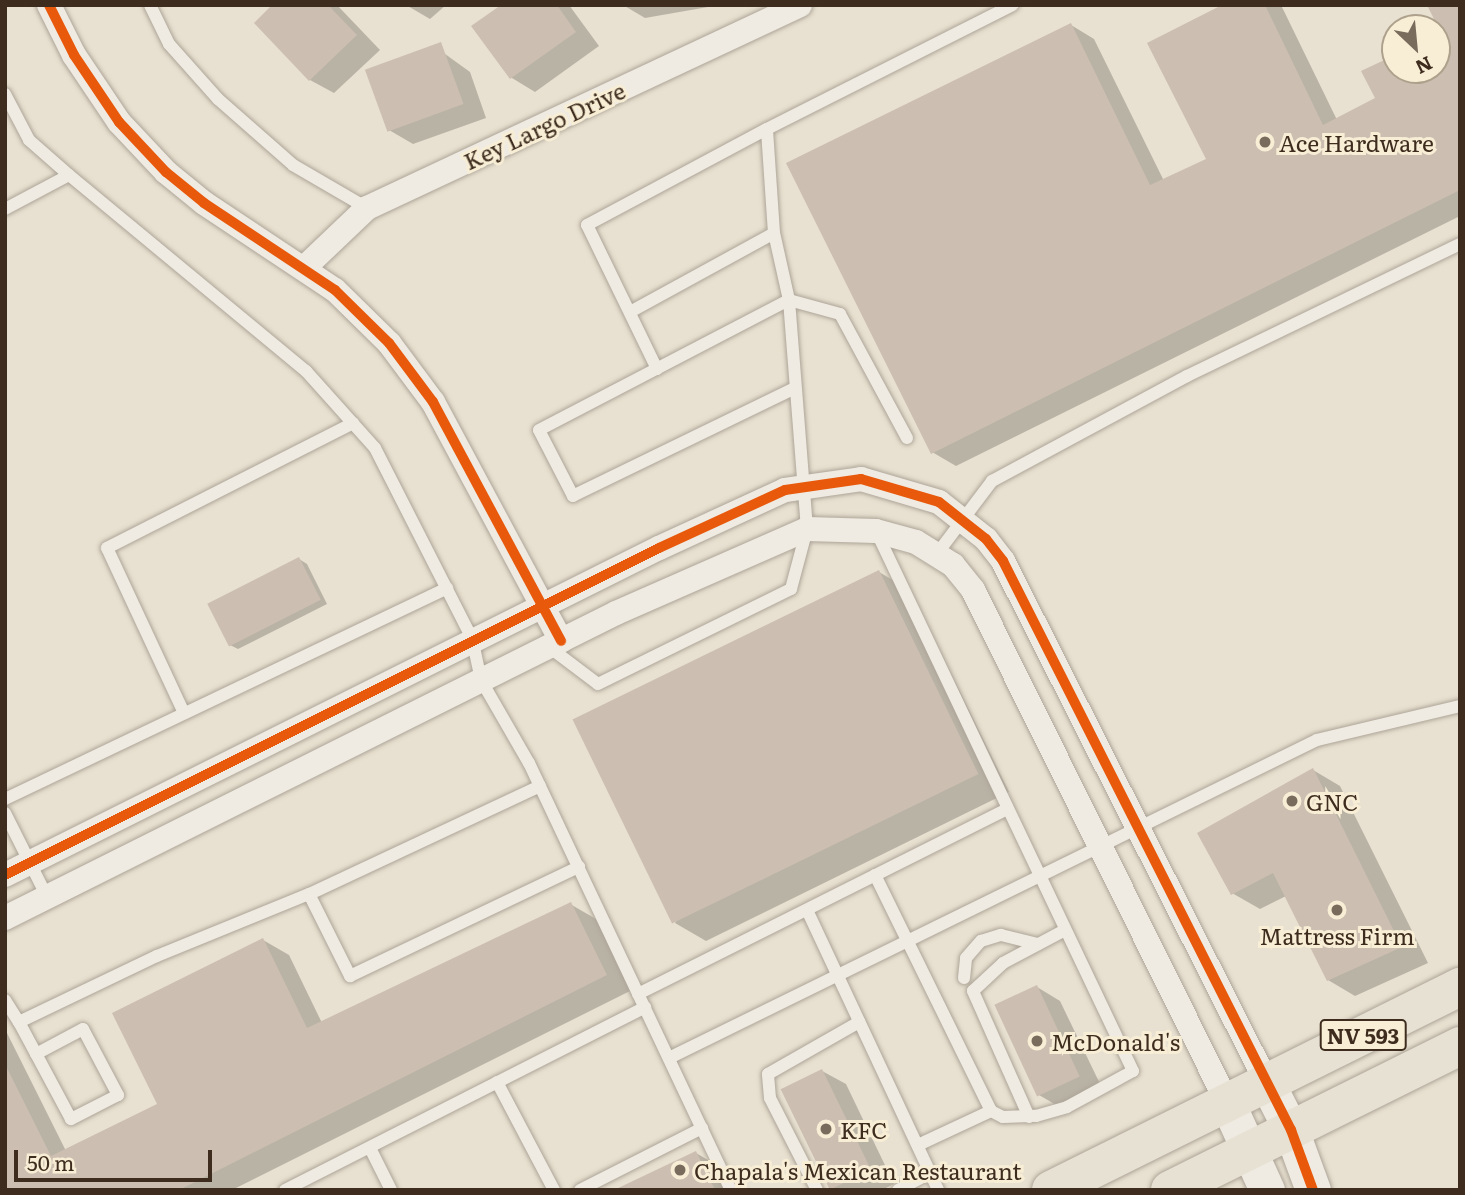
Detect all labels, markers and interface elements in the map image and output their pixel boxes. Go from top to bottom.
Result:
north arrow [1381,14,1451,84]
text: N [1411,50,1438,82]
street label: Key Largo Drive [459,76,629,174]
place label: Ace Hardware [1279,128,1434,156]
marker: Ace Hardware [1257,134,1273,150]
place label: GNC [1306,787,1358,815]
marker: GNC [1284,793,1300,809]
marker: Mattress Firm [1329,902,1345,918]
place label: Mattress Firm [1260,921,1414,949]
road number: NV 593 [1319,1018,1407,1052]
place label: McDonald's [1051,1027,1180,1055]
marker: McDonald's [1029,1033,1045,1049]
place label: KFC [840,1115,887,1143]
marker: KFC [818,1121,834,1137]
scale bar [18,1136,215,1180]
text: 50 m [27,1146,74,1177]
place label: Chapala's Mexican Restaurant [694,1156,1021,1184]
marker: Chapala's Mexican Restaurant [672,1162,688,1178]

